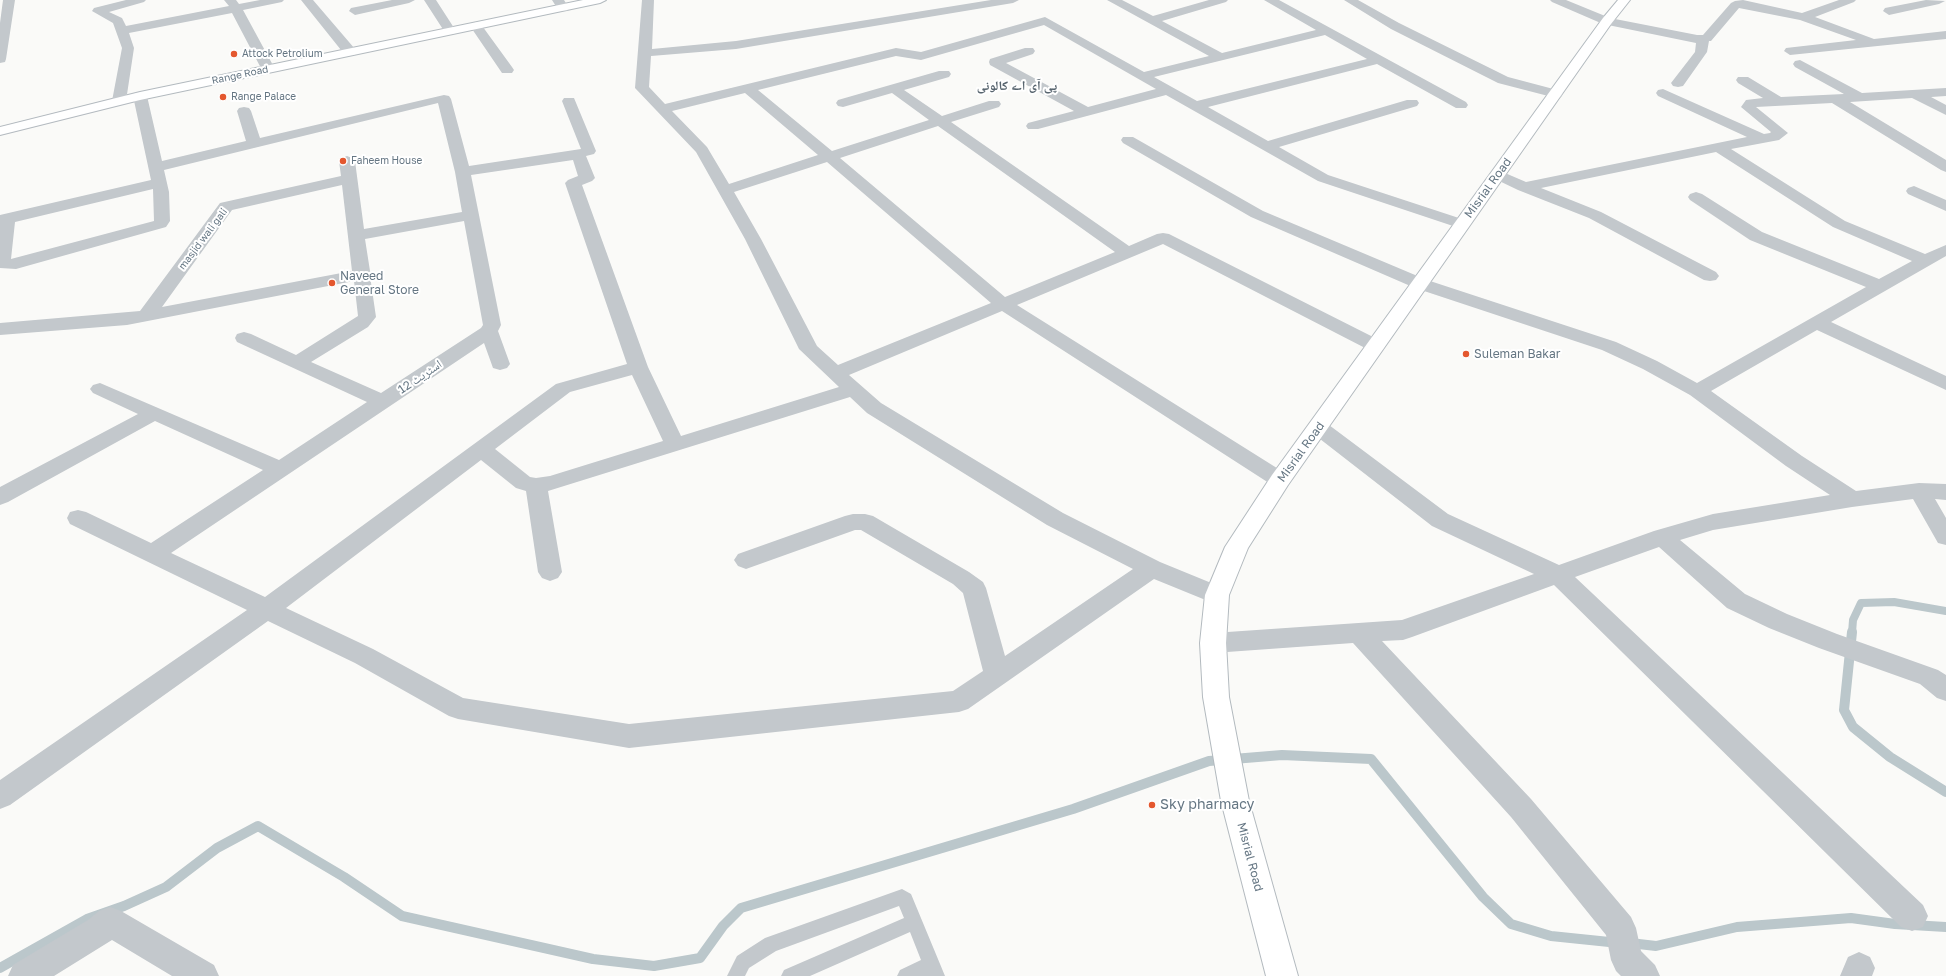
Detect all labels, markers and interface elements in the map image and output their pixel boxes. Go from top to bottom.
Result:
place label: Attock Petrolium [242,48,323,60]
marker: Attock Petrolium [229,49,239,59]
street label: Range Road [211,63,269,87]
district label: پی آی اے کالونی [977,78,1057,94]
place label: Range Palace [231,91,296,103]
marker: Range Palace [218,92,228,102]
place label: Faheem House [351,155,422,167]
street label: Misrial Road [1461,155,1515,221]
marker: Faheem House [338,156,348,166]
street label: masjid wali gali [176,206,230,272]
place label: Naveed General Store [340,269,419,297]
marker: Naveed General Store [327,278,337,288]
place label: Suleman Bakar [1474,347,1560,361]
marker: Suleman Bakar [1461,349,1471,359]
street label: اسٹریٹ 12 [395,357,445,397]
street label: Misrial Road [1274,419,1328,485]
place label: Sky pharmacy [1160,797,1254,813]
marker: Sky pharmacy [1147,800,1157,810]
street label: Misrial Road [1234,821,1266,893]

